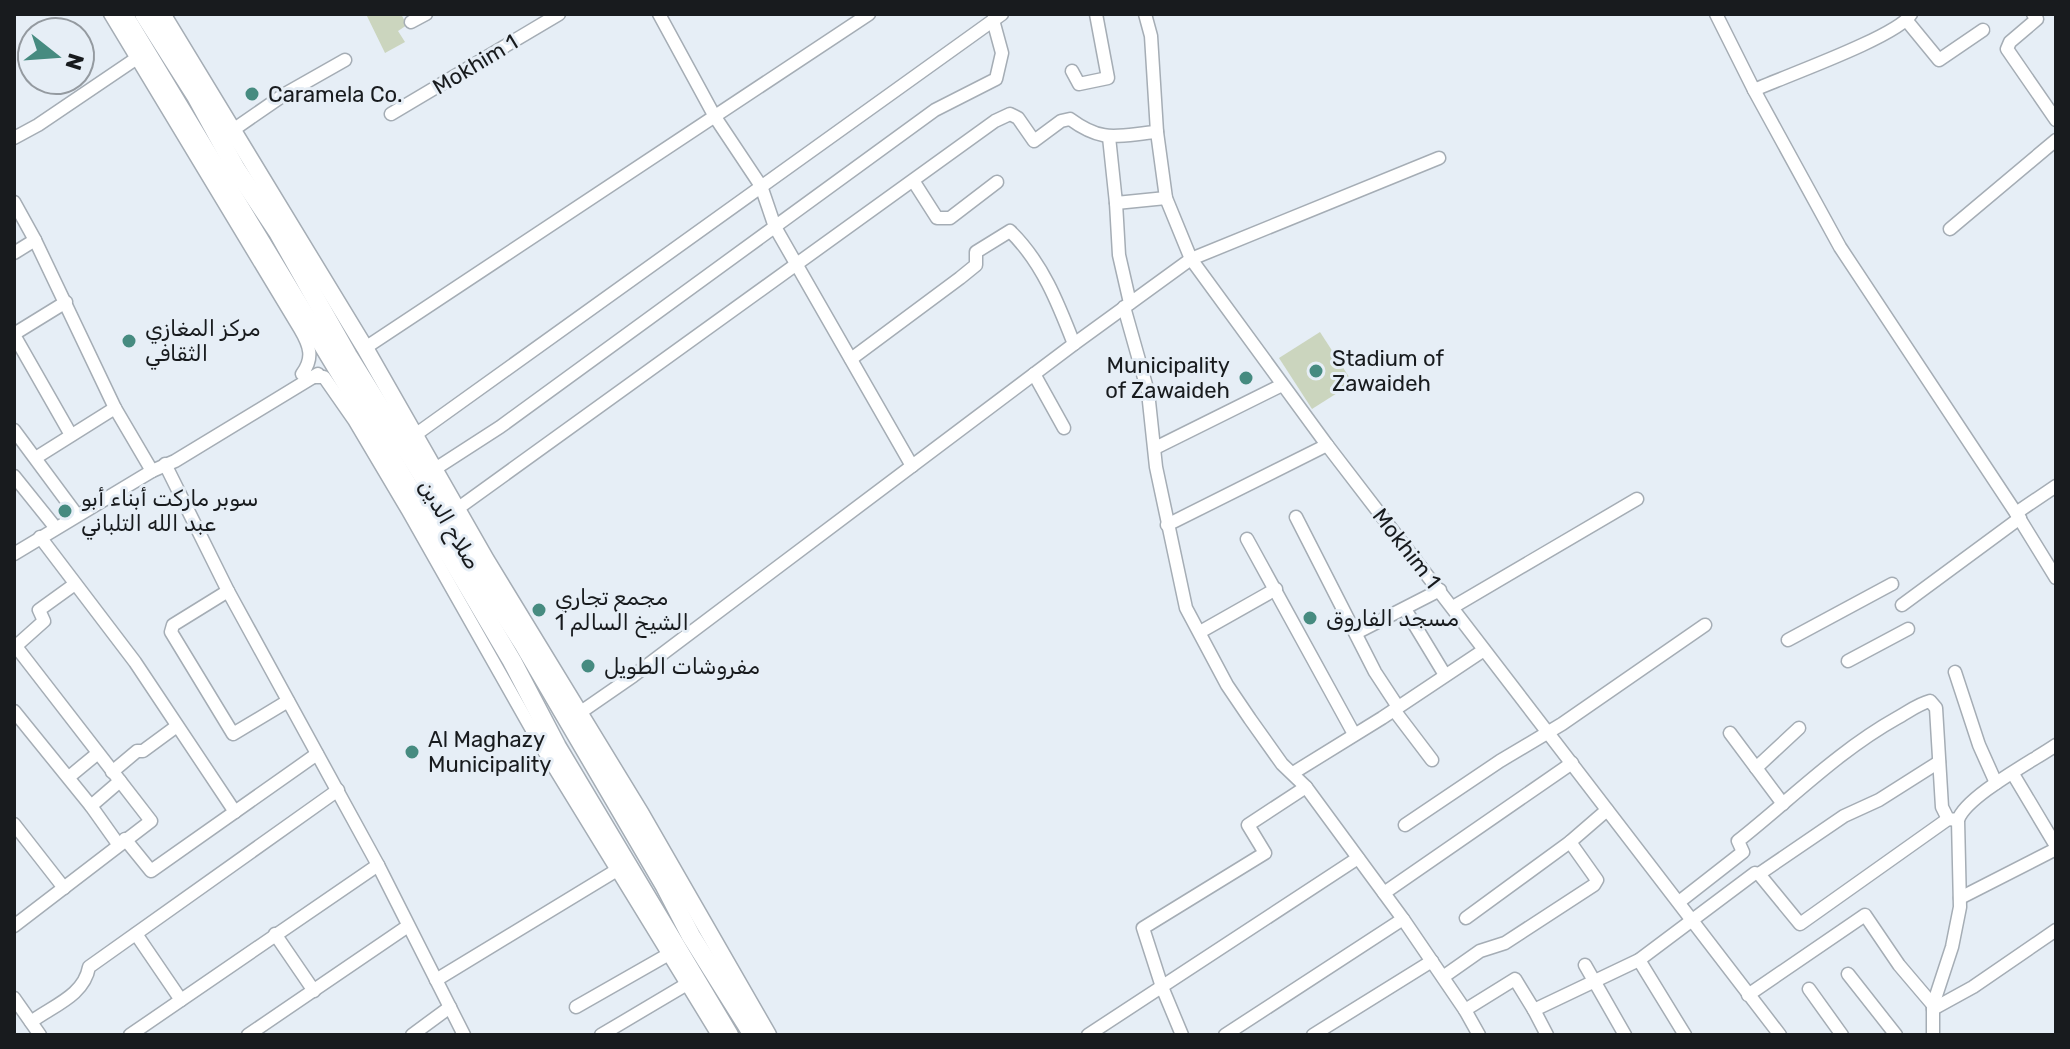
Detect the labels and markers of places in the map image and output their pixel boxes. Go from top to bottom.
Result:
place label: Caramela Co. [268,81,403,108]
marker: Caramela Co. [243,85,261,103]
place label: مركز المغازي الثقافي [145,315,260,370]
marker: مركز المغازي الثقافي [120,332,138,350]
place label: Stadium of Zawaideh [1332,345,1445,397]
place label: Municipality of Zawaideh [1105,352,1230,404]
marker: Stadium of Zawaideh [1307,362,1325,380]
marker: Municipality of Zawaideh [1237,369,1255,387]
place label: سوبر ماركت أبناء أبو عبد الله التلباني [81,485,258,540]
marker: سوبر ماركت أبناء أبو عبد الله التلباني [56,502,74,520]
place label: مجمع تجاري الشيخ السالم 1 [555,584,689,638]
marker: مجمع تجاري الشيخ السالم 1 [530,601,548,619]
place label: مسجد الفاروق [1326,605,1459,632]
marker: مسجد الفاروق [1301,609,1319,627]
place label: مفروشات الطويل [604,653,760,680]
marker: مفروشات الطويل [579,657,597,675]
place label: Al Maghazy Municipality [428,726,552,778]
marker: Al Maghazy Municipality [403,743,421,761]

